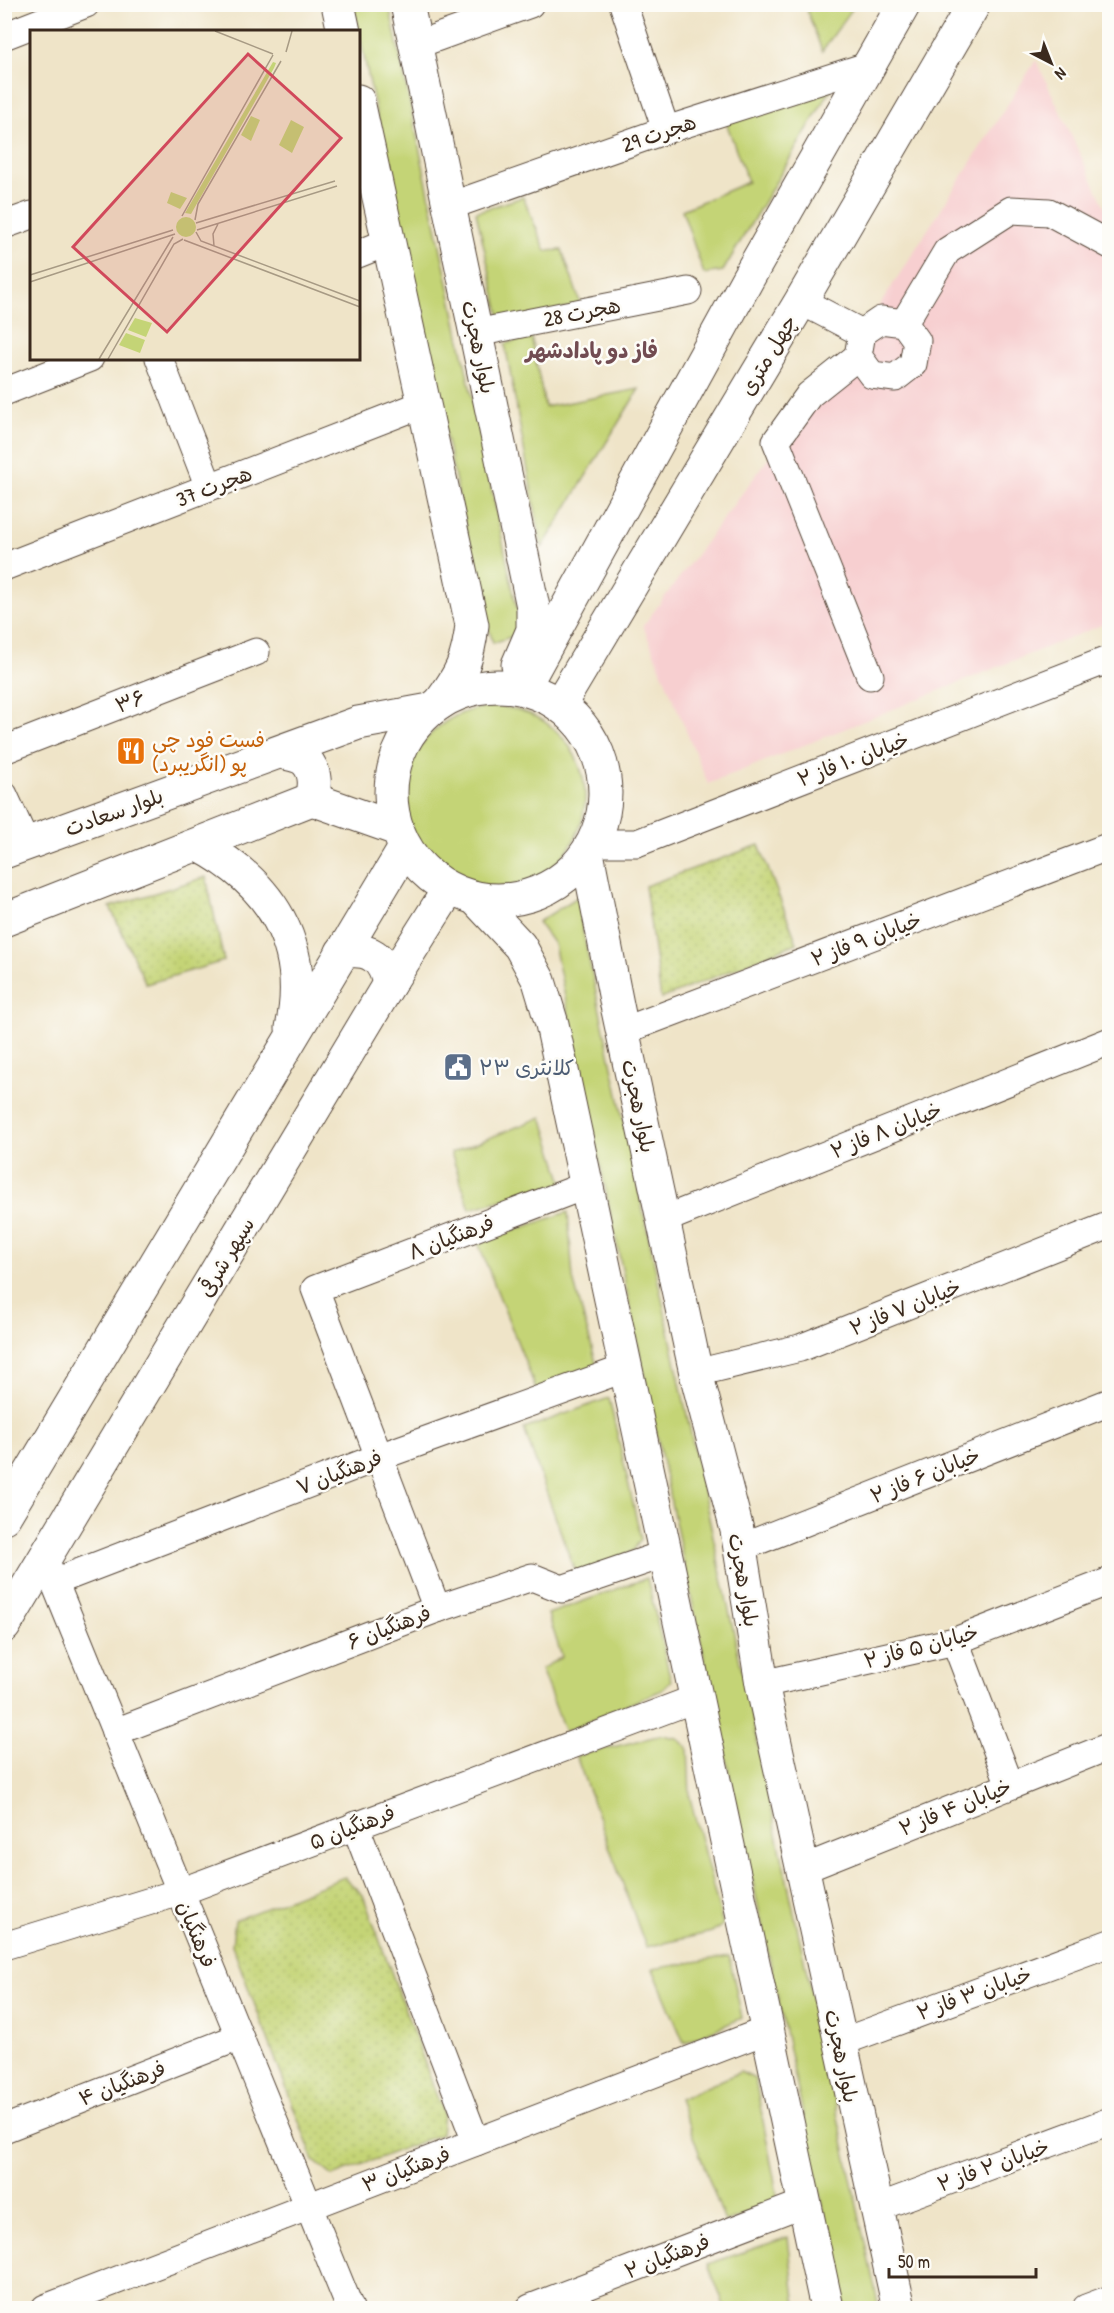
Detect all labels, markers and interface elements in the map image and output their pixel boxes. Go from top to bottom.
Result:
inset map [30,30,360,360]
north arrow [1021,33,1081,93]
text: N [1050,63,1072,85]
street label: هجرت 29 [618,107,700,159]
street label: هجرت 28 [541,290,623,334]
street label: بلوار هجرت [455,298,503,396]
street label: چهل متری [732,309,804,401]
district label: فاز دو پادادشهر [524,335,658,365]
street label: هجرت 37 [172,458,256,514]
street label: ۳۶ [111,682,149,720]
street label: خیابان ۱۰ فاز ۲ [793,724,913,794]
place label: فست فود چی پو (انگریبرد) [152,725,265,778]
restaurant icon: فست فود چی پو (انگریبرد) [115,735,147,767]
street label: بلوار سعادت [61,781,167,843]
street label: خیابان ۹ فاز ۲ [807,905,925,973]
public building icon: کلانتری ۲۳ [442,1051,474,1083]
place label: کلانتری ۲۳ [479,1053,574,1082]
street label: بلوار هجرت [615,1057,663,1155]
street label: خیابان ۸ فاز ۲ [826,1094,946,1166]
street label: فرهنگیان ۸ [404,1207,498,1267]
street label: سپهر شرقی [191,1212,261,1302]
street label: خیابان ۷ فاز ۲ [845,1271,965,1343]
street label: خیابان ۶ فاز ۲ [866,1440,984,1510]
street label: فرهنگیان ۷ [292,1442,386,1502]
street label: بلوار هجرت [721,1531,767,1629]
street label: فرهنگیان ۶ [343,1598,435,1656]
street label: خیابان ۵ فاز ۲ [860,1617,982,1675]
street label: خیابان ۴ فاز ۲ [894,1771,1016,1843]
street label: فرهنگیان ۵ [305,1797,399,1857]
street label: فرهنگیان [170,1896,224,1972]
street label: خیابان ۳ فاز ۲ [913,1959,1035,2027]
street label: بلوار هجرت [818,2007,866,2105]
street label: فرهنگیان ۴ [74,2053,170,2113]
street label: خیابان ۲ فاز ۲ [933,2131,1053,2199]
street label: فرهنگیان ۳ [358,2139,454,2199]
street label: فرهنگیان ۲ [620,2226,714,2286]
scale bar [889,2241,1036,2279]
text: 50 m [898,2249,930,2274]

